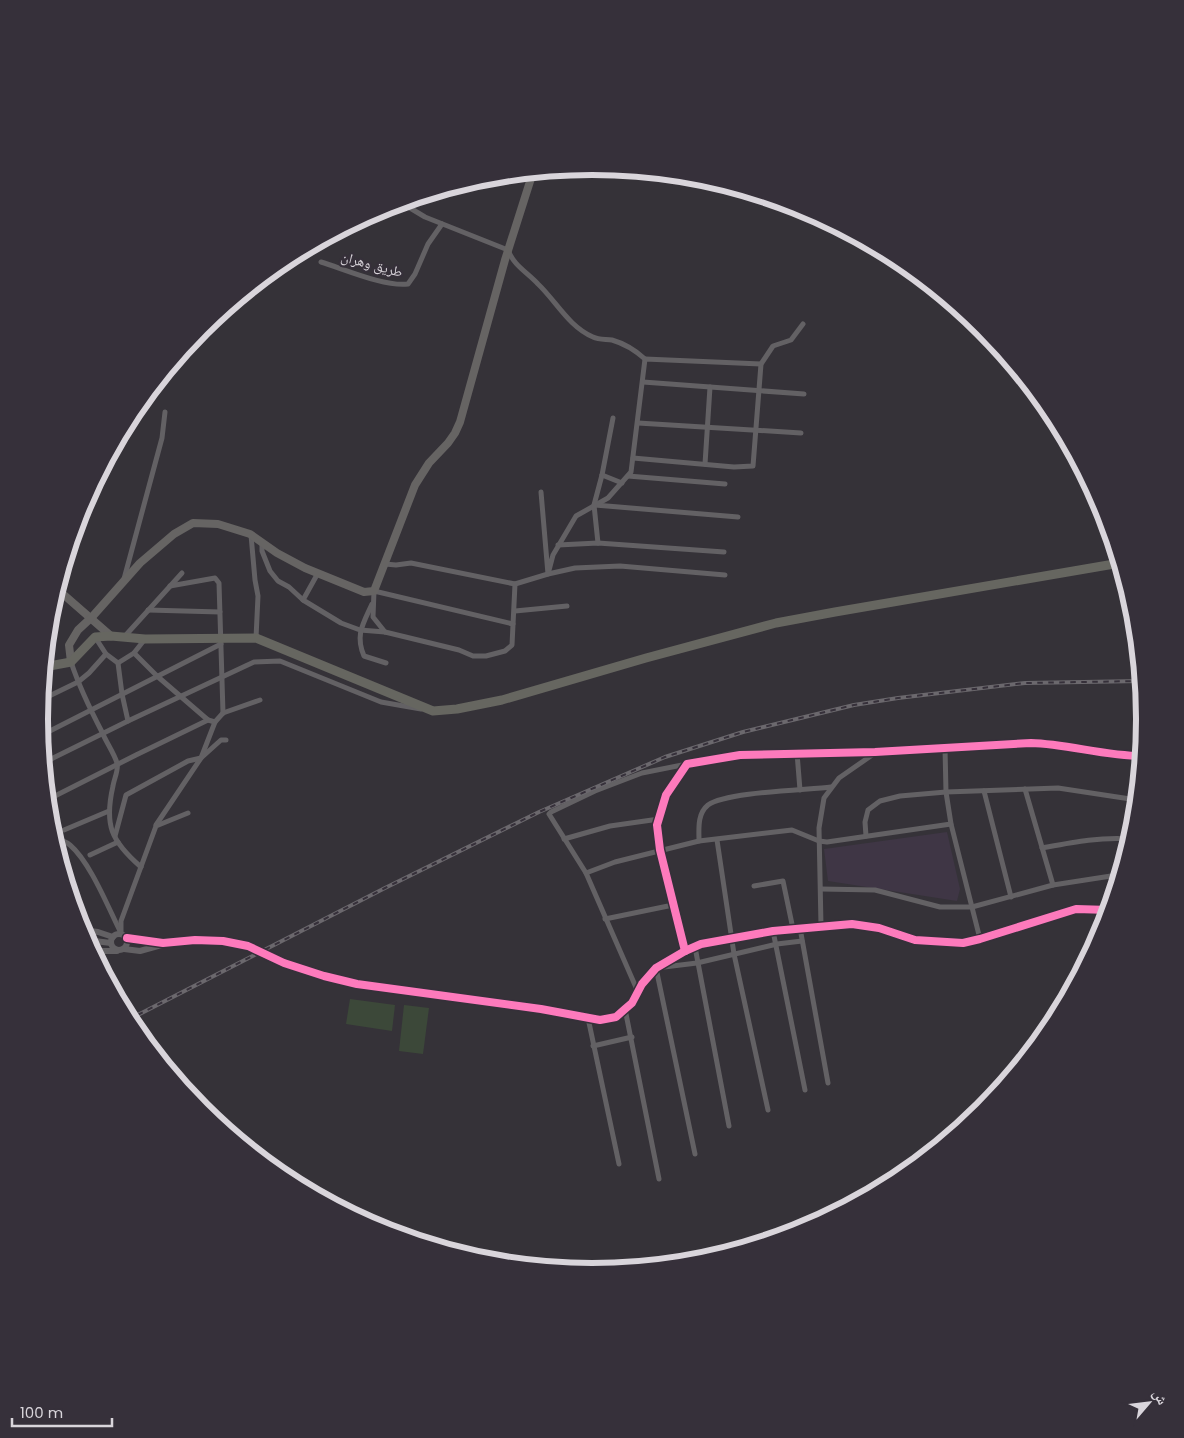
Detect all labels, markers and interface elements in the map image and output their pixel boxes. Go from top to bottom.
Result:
street label: طريق وهران [339,246,405,282]
north arrow [1124,1378,1174,1428]
text: ش [1148,1386,1173,1408]
scale bar [12,1396,112,1428]
text: 100 m [20,1402,63,1423]

